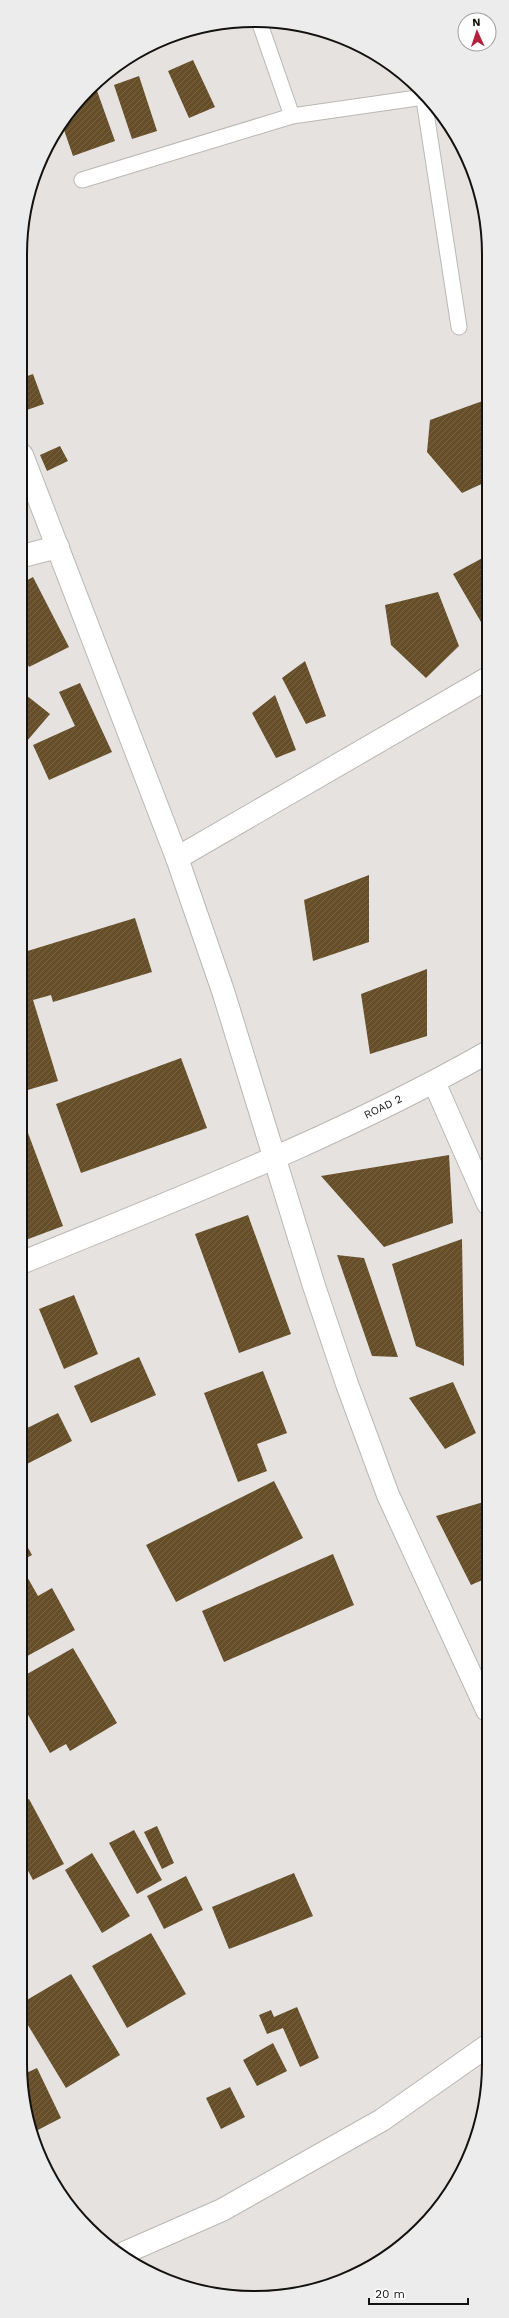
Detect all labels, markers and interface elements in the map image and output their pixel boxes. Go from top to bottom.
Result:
north arrow [457,12,497,52]
text: N [472,16,481,29]
street label: ROAD 2 [362,1092,404,1122]
scale bar [369,2280,468,2306]
text: 20 m [375,2287,405,2301]

